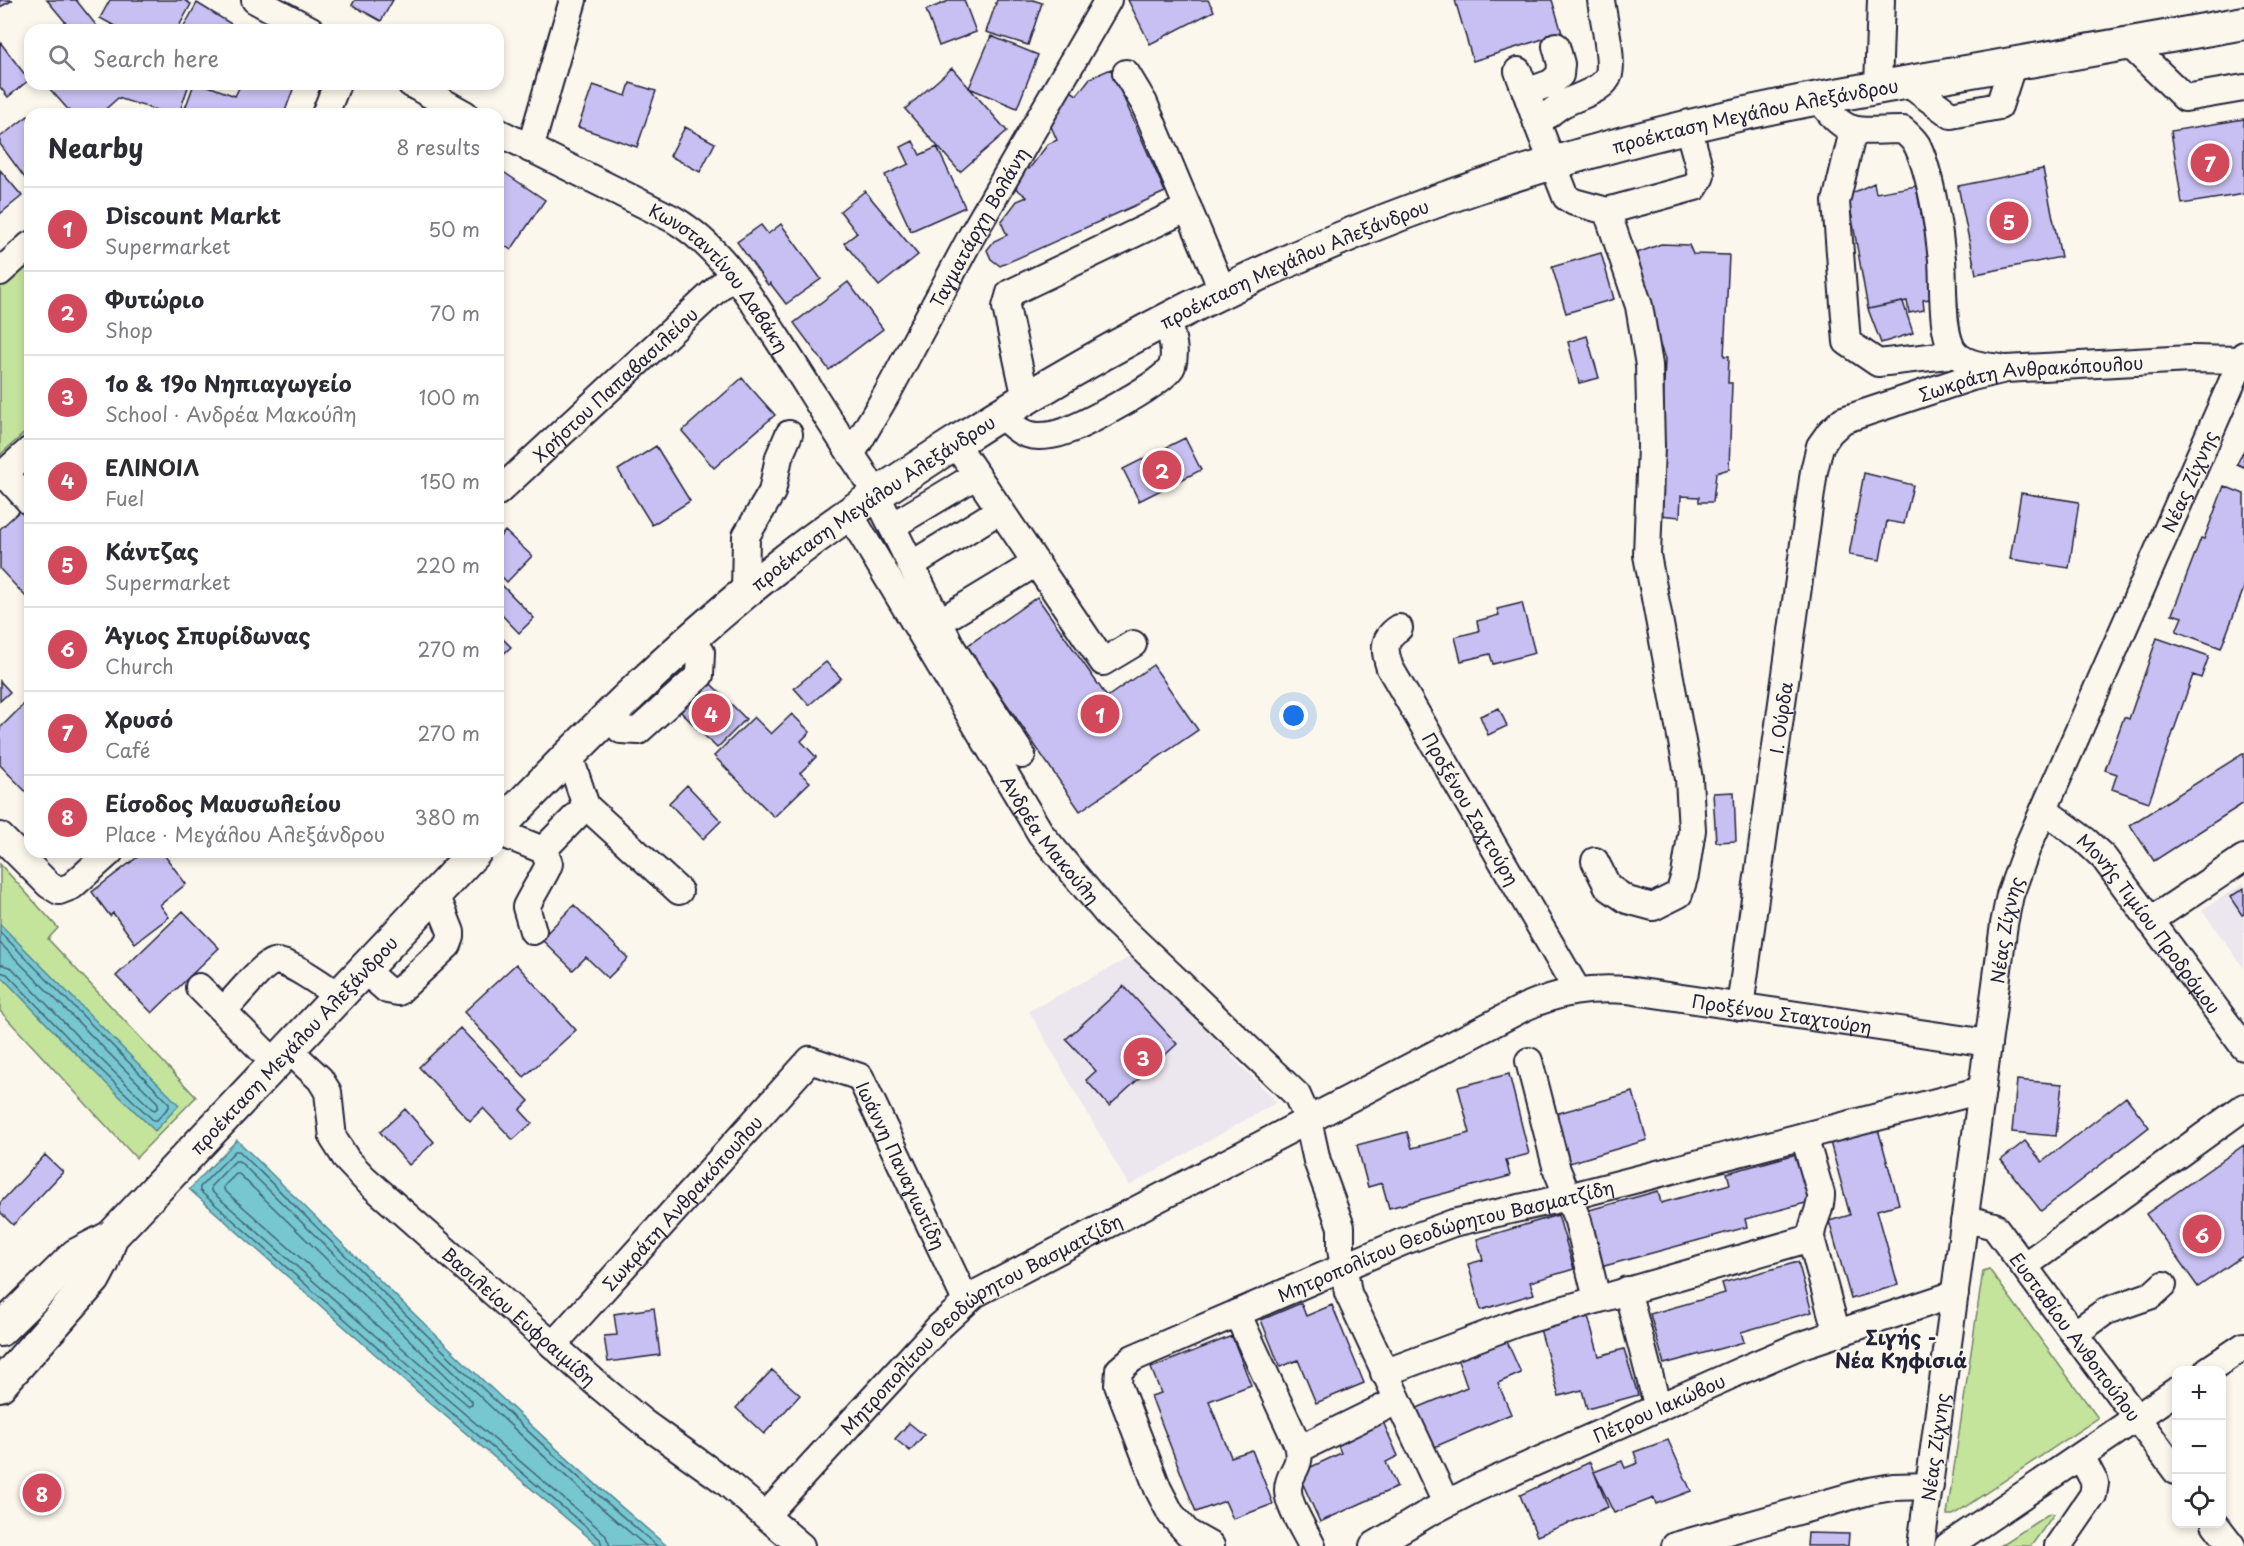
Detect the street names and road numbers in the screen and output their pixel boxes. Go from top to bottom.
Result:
street label: προέκταση Μεγάλου Αλεξάνδρου [1609,71,1900,159]
street label: Ταγματάρχη Βολάνη [922,142,1034,312]
street label: προέκταση Μεγάλου Αλεξάνδρου [1155,192,1432,335]
street label: Κωνσταντίνου Δαβάκη [645,196,796,357]
street label: Χρήστου Παπαβασιλείου [526,300,703,467]
street label: Σωκράτη Ανθρακόπουλου [1915,348,2144,407]
street label: προέκταση Μεγάλου Αλεξάνδρου [745,408,1000,596]
street label: Νέας Ζίχνης [2154,426,2223,536]
street label: Ι. Ούρδα [1762,680,1798,755]
street label: Προξένου Σαχτούρη [1416,727,1527,890]
street label: Ανδρέα Μακούλη [995,770,1107,909]
street label: Μονής Τιμίου Προδρόμου [2072,826,2228,1019]
street label: Νέας Ζίχνης [1983,872,2029,985]
street label: προέκταση Μεγάλου Αλεξάνδρου [183,929,403,1160]
street label: Προξένου Σταχτούρη [1690,986,1874,1039]
street label: Ιωάννη Παναγιωτίδη [850,1076,953,1254]
street label: Σωκράτη Ανθρακόπουλου [595,1109,768,1296]
street label: Μητροπολίτου Θεοδώρητου Βασματζίδη [1273,1172,1617,1308]
street label: Μητροπολίτου Θεοδώρητου Βασματζίδη [833,1206,1126,1440]
street label: Βασιλείου Ευφραιμίδη [437,1240,603,1391]
street label: Ευσταθίου Ανθοπούλου [2004,1246,2148,1426]
street label: Πέτρου Ιακώβου [1588,1366,1729,1449]
street label: Νέας Ζίχνης [1914,1391,1955,1503]

